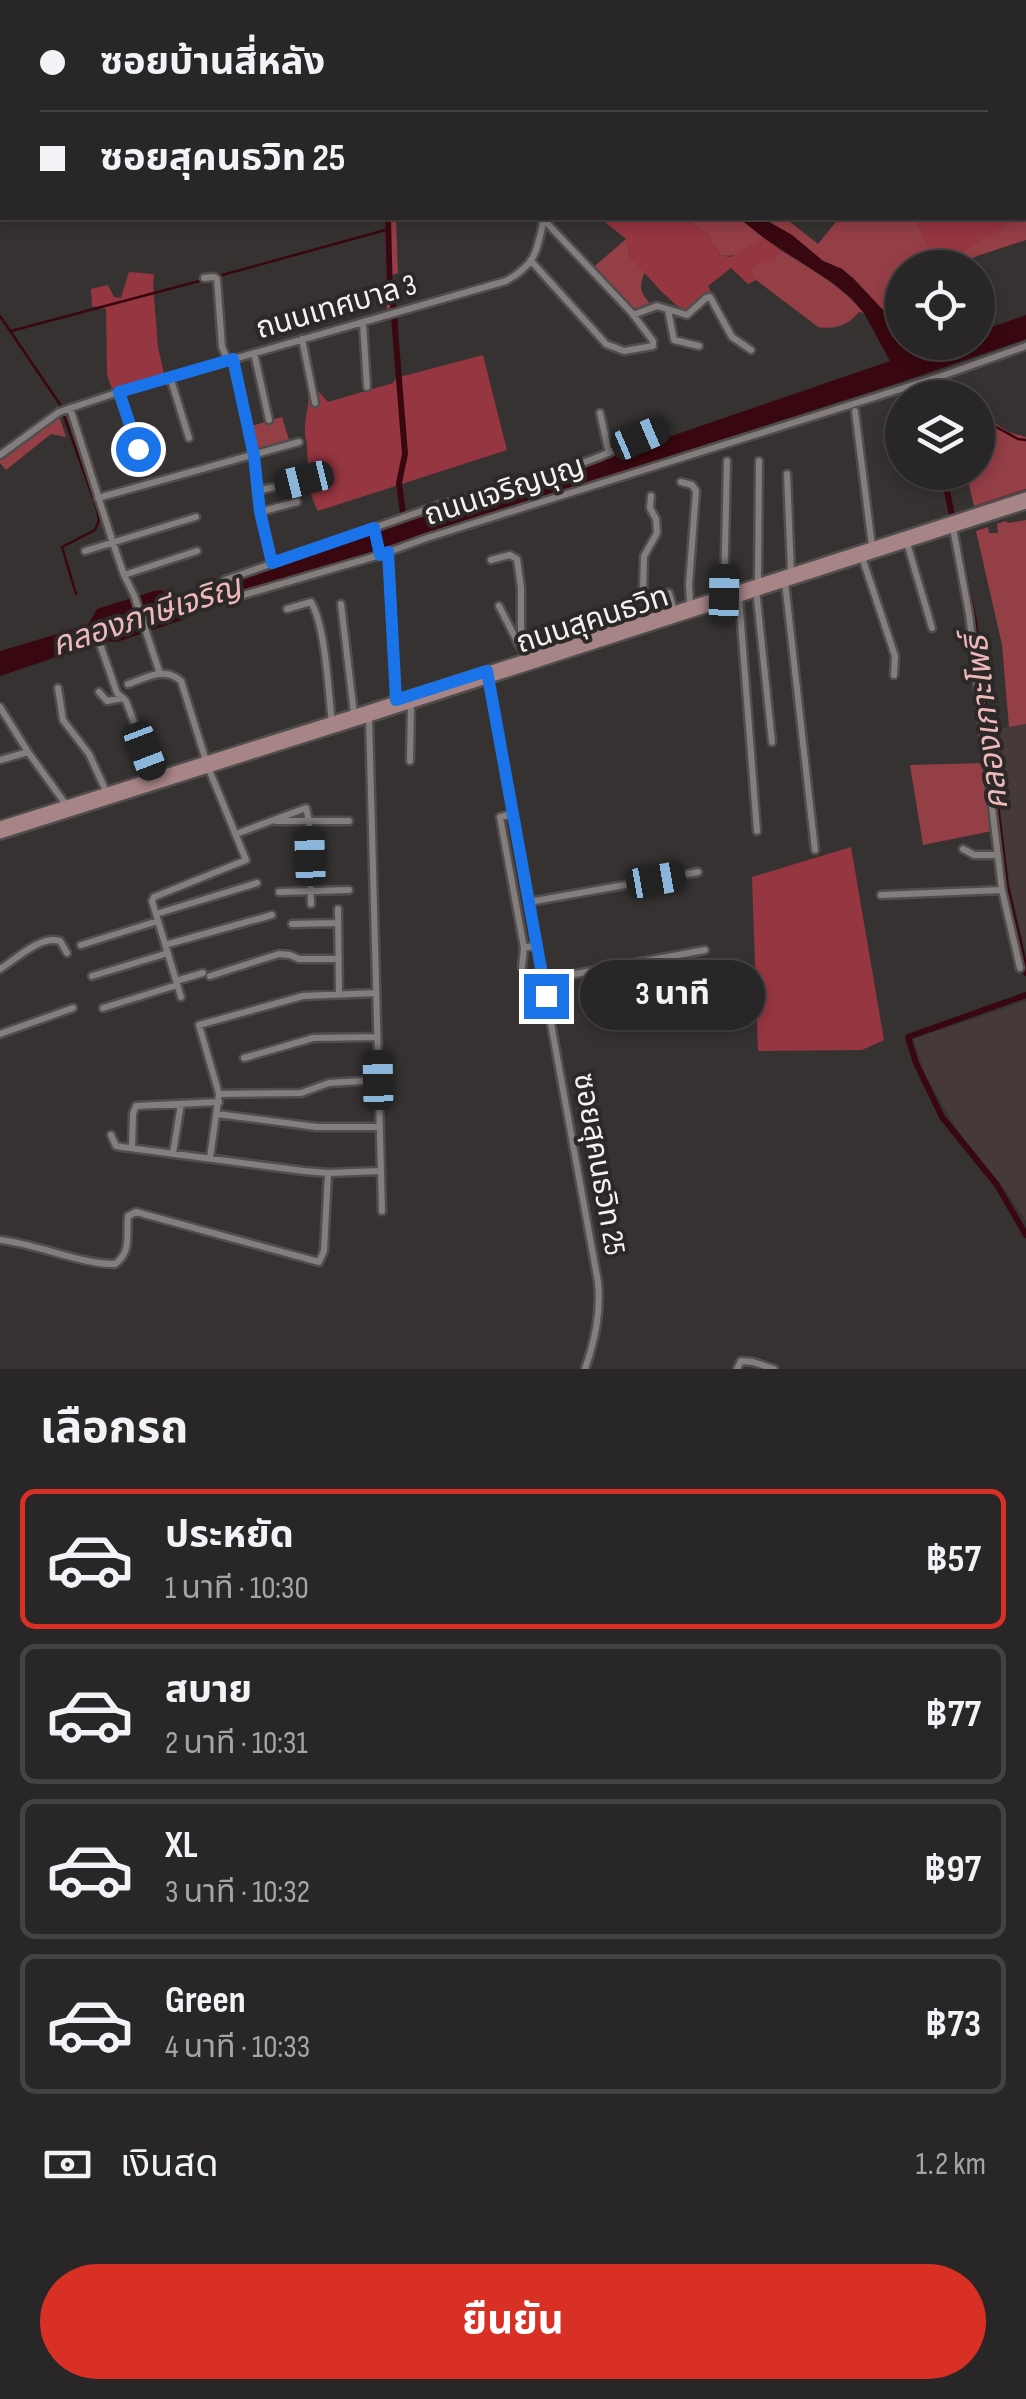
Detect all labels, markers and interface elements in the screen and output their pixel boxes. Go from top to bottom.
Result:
text: ซอยบ้านสี่หลัง [100,40,325,85]
text: ซอยสุคนธวิท 25 [100,136,346,181]
map controls [885,250,995,490]
button: locate [885,250,995,360]
street label: ถนนเทศบาล 3 [252,267,421,347]
button: layers [885,380,995,490]
car [607,412,673,464]
route start [116,427,161,472]
street label: ถนนเจริญบุญ [420,448,589,534]
car [271,458,337,502]
car [708,564,740,624]
water label: คลองภาษีเจริญ [47,567,248,665]
street label: ถนนสุคนธวิท [512,578,673,662]
water label: คลองเกาะโพธิ์ [956,625,1017,812]
car [120,718,170,784]
car [294,825,326,887]
car [624,860,688,900]
callout: 3 นาที [581,961,766,1031]
route end [524,974,569,1019]
text: 3 นาที [635,975,710,1014]
car [362,1050,394,1110]
street label: ซอยสุคนธวิท 25 [565,1070,633,1258]
text: เลือกรถ [40,1401,188,1456]
text: ประหยัด [165,1513,294,1558]
icon: car [45,1514,135,1604]
text: ฿57 [926,1537,981,1582]
text: 1 นาที · 10:30 [165,1569,309,1608]
text: สบาย [165,1668,252,1713]
icon: car [45,1669,135,1759]
text: ฿77 [926,1692,981,1737]
text: 2 นาที · 10:31 [165,1724,308,1763]
text: XL [165,1823,198,1868]
icon: car [45,1824,135,1914]
text: ฿97 [924,1847,981,1892]
text: 3 นาที · 10:32 [165,1873,310,1912]
text: Green [165,1978,246,2023]
icon: car [45,1979,135,2069]
text: ฿73 [925,2002,981,2047]
text: 4 นาที · 10:33 [165,2028,310,2067]
icon: cash [40,2137,95,2192]
text: เงินสด [120,2142,219,2187]
text: 1.2 km [916,2145,986,2184]
button: ยืนยัน [40,2264,986,2379]

